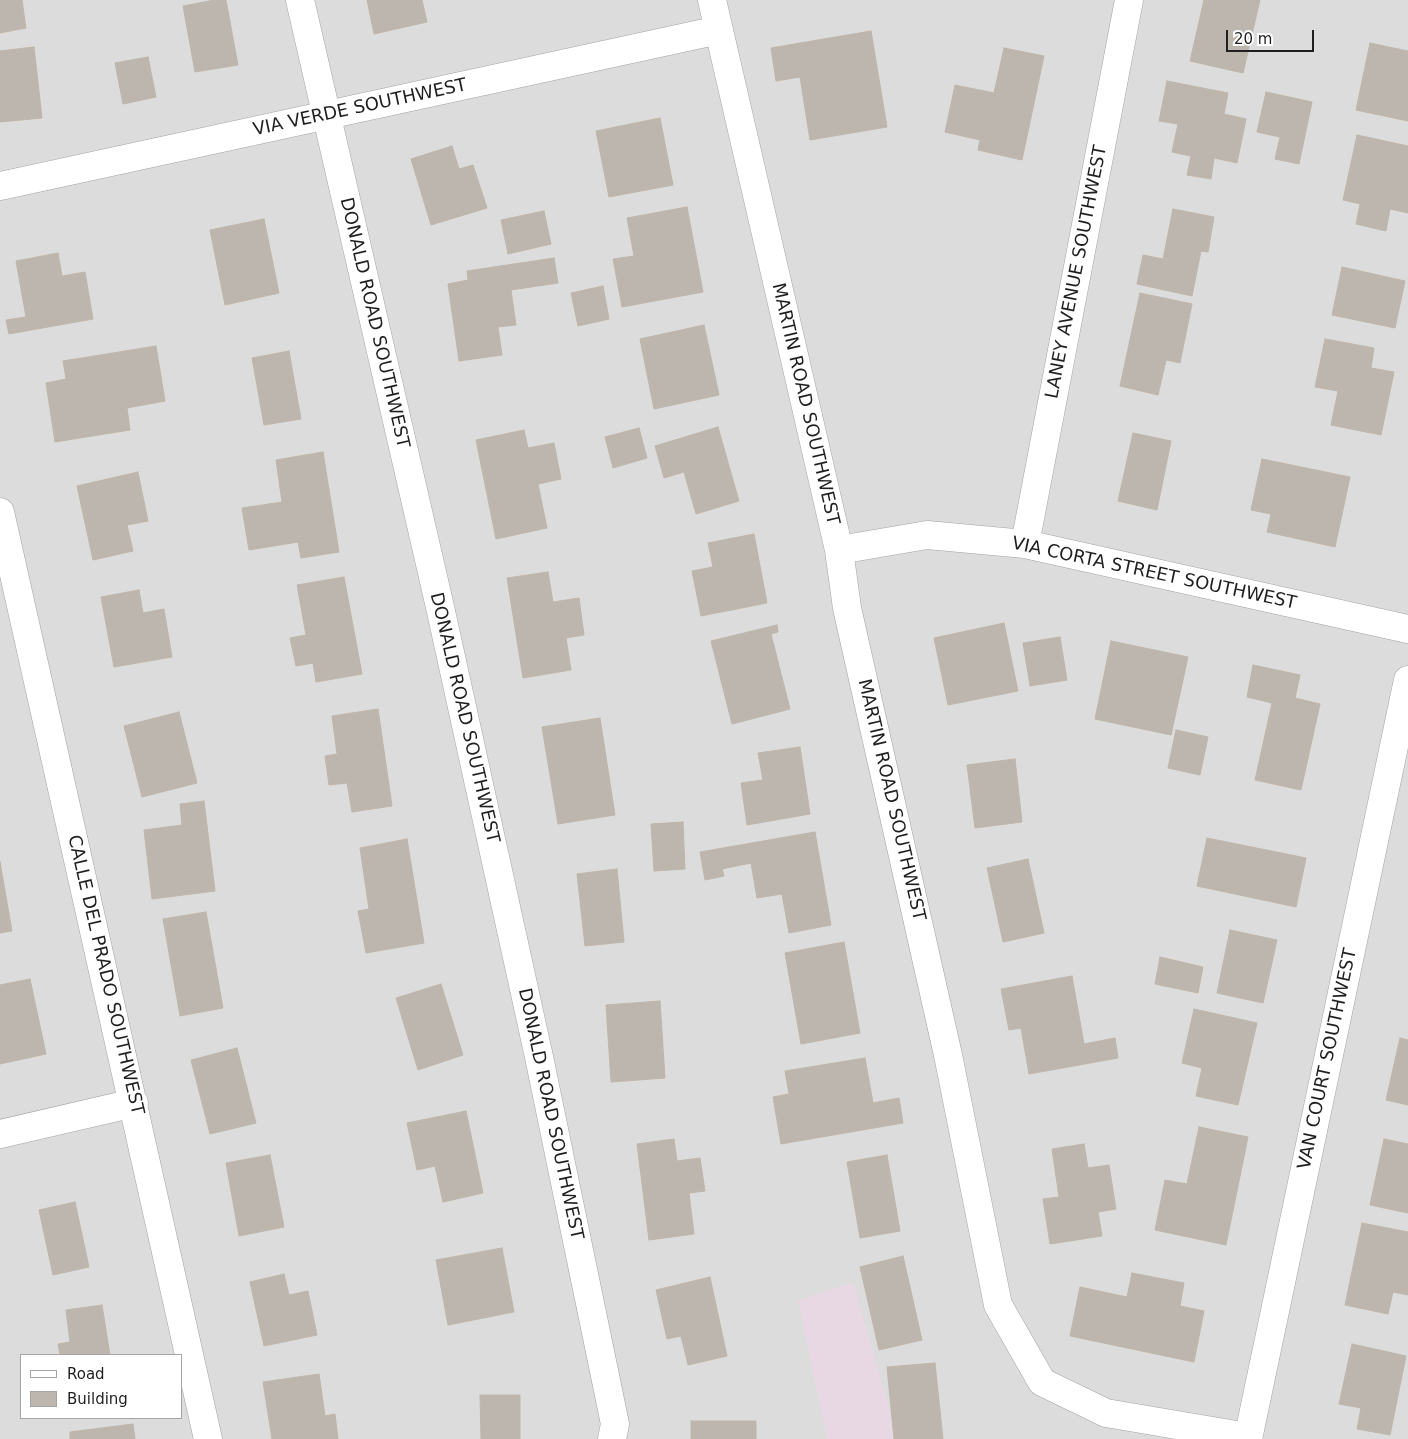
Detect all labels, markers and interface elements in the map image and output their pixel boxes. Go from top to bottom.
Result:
scale bar [1228,20,1316,52]
text: 20 m [1234,30,1272,48]
street label: VIA VERDE SOUTHWEST [251,75,469,141]
street label: LANEY AVENUE SOUTHWEST [1042,143,1112,401]
street label: DONALD ROAD SOUTHWEST [335,196,413,450]
street label: MARTIN ROAD SOUTHWEST [767,281,843,527]
street label: VIA CORTA STREET SOUTHWEST [1010,533,1298,615]
street label: DONALD ROAD SOUTHWEST [425,591,503,845]
street label: MARTIN ROAD SOUTHWEST [853,677,929,923]
street label: CALLE DEL PRADO SOUTHWEST [62,833,148,1117]
street label: VAN COURT SOUTHWEST [1294,947,1362,1171]
street label: DONALD ROAD SOUTHWEST [513,986,587,1242]
legend [20,1354,182,1419]
text: Road [67,1365,105,1383]
text: Building [67,1390,128,1408]

